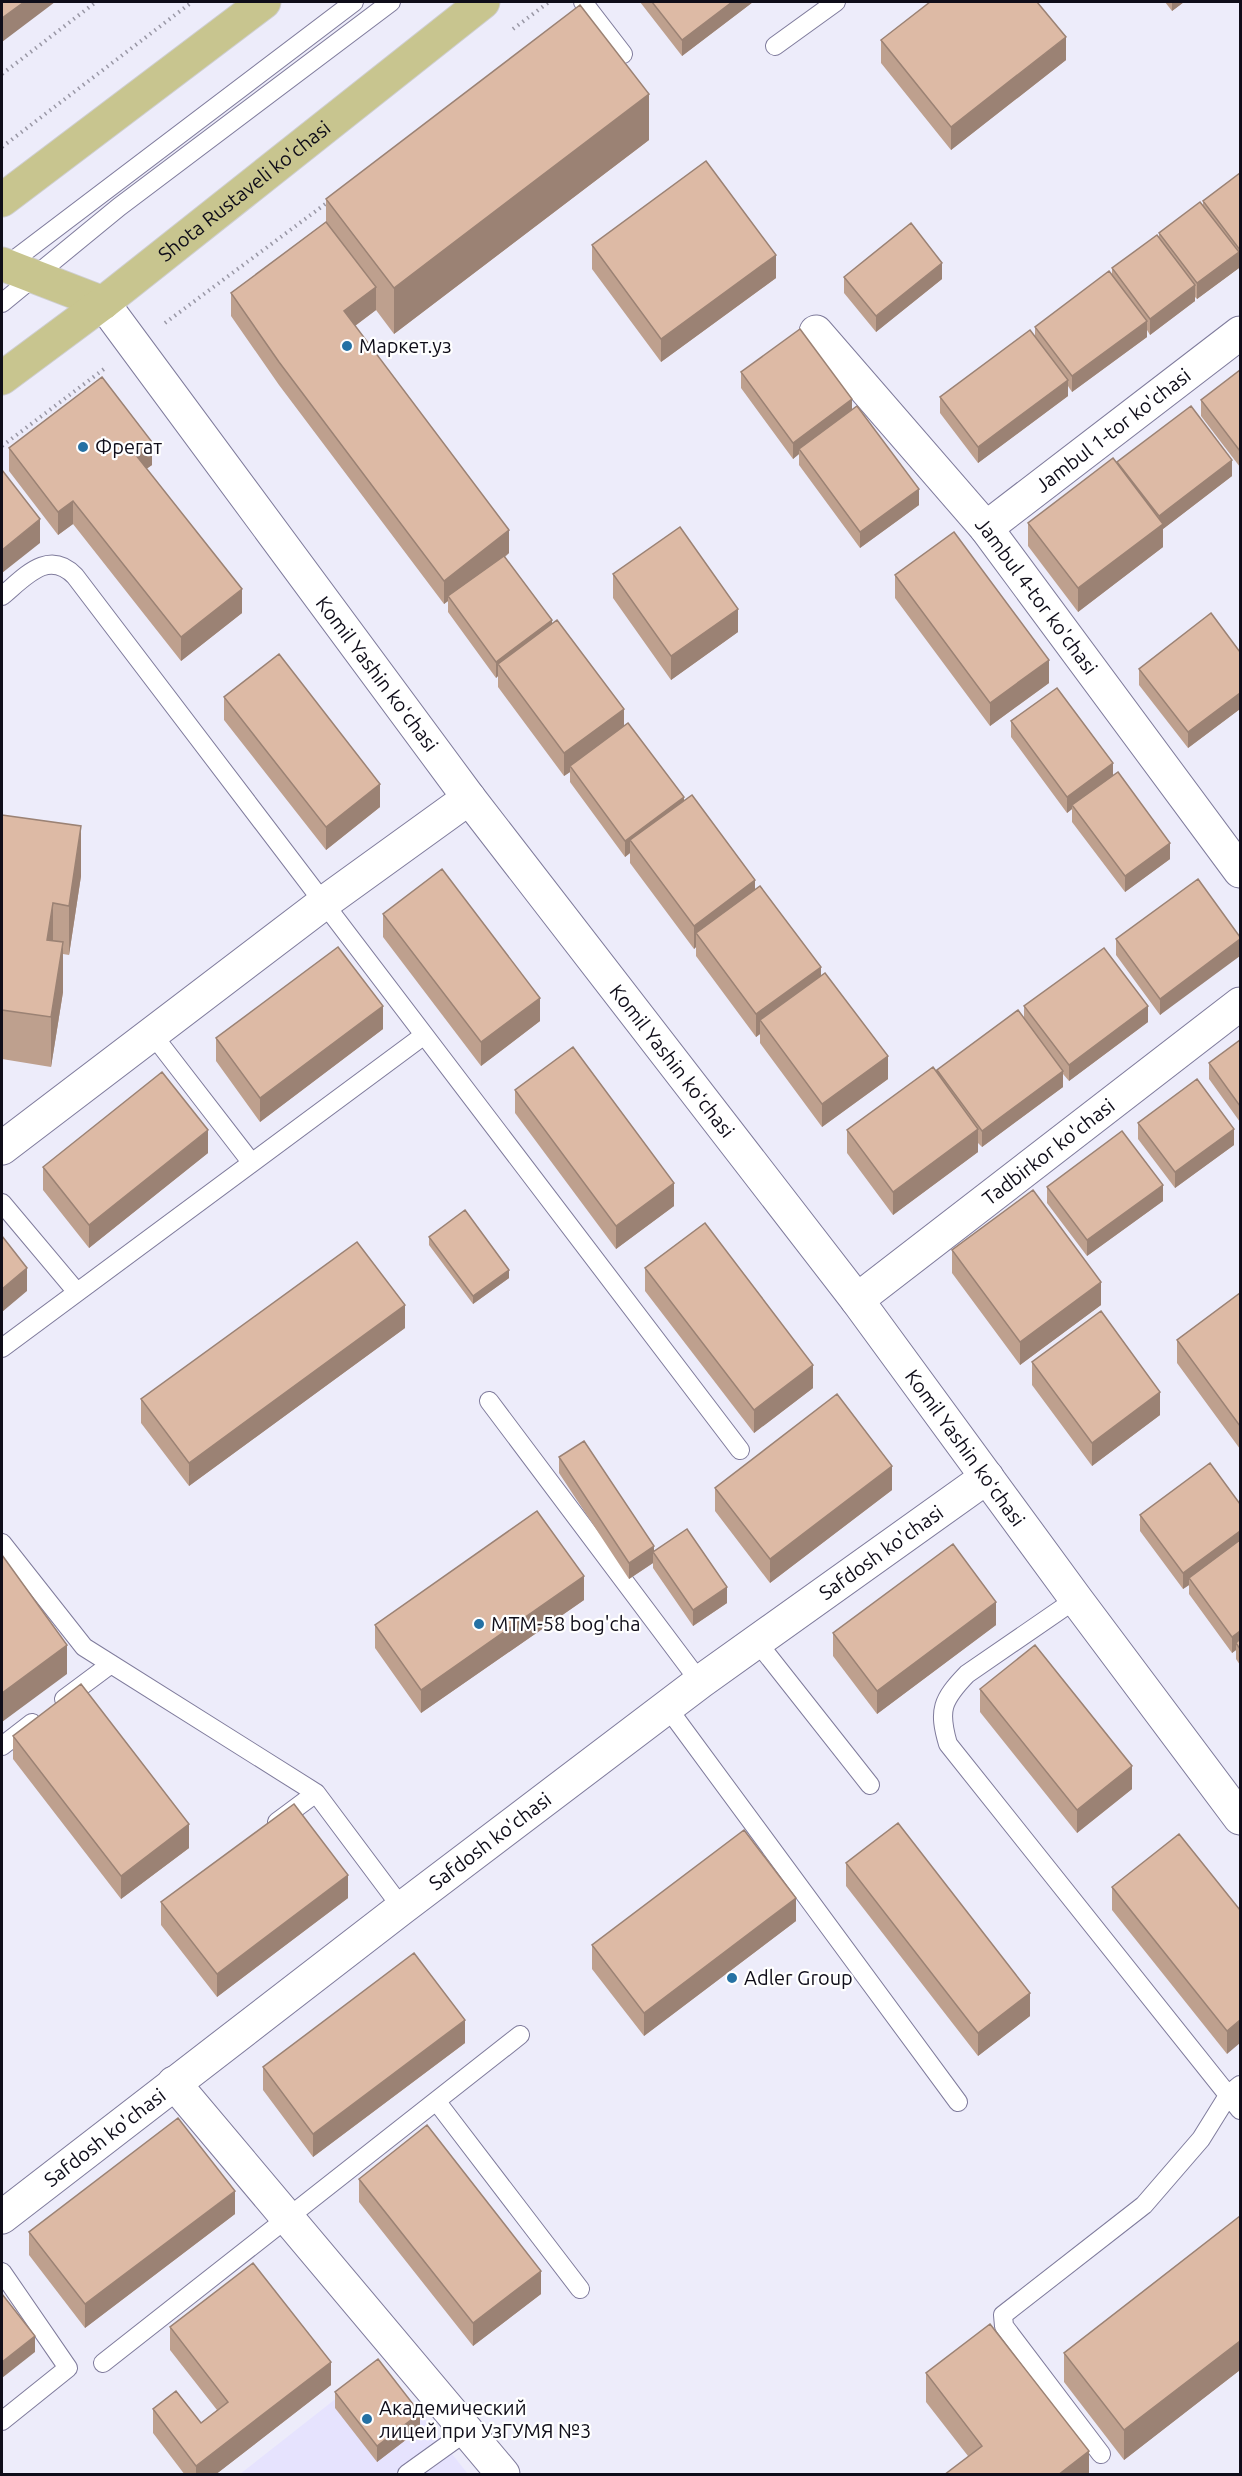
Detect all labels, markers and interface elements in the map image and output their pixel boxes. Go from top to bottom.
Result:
street label: Shota Rustaveli ko'chasi [153,116,335,266]
place label: Маркет.уз [359,334,452,357]
marker: Маркет.уз [340,339,354,353]
street label: Jambul 1-tor ko'chasi [1030,363,1195,497]
place label: Фрегат [95,435,162,458]
marker: Фрегат [76,440,90,454]
street label: Jambul 4-tor ko'chasi [971,512,1102,679]
street label: Komil Yashin koʻchasi [312,592,443,756]
street label: Komil Yashin koʻchasi [605,980,739,1142]
street label: Tadbirkor ko'chasi [978,1093,1119,1210]
street label: Komil Yashin koʻchasi [901,1365,1030,1531]
street label: Safdosh ko'chasi [814,1500,947,1604]
place label: MTM-58 bog'cha [491,1612,641,1635]
marker: MTM-58 bog'cha [472,1617,486,1631]
street label: Safdosh ko'chasi [424,1787,555,1894]
place label: Adler Group [744,1966,853,1989]
marker: Adler Group [725,1971,739,1985]
street label: Safdosh ko'chasi [39,2083,170,2191]
place label: Академический лицей при УзГУМЯ №3 [379,2396,591,2442]
marker: Академический лицей при УзГУМЯ №3 [360,2412,374,2426]

